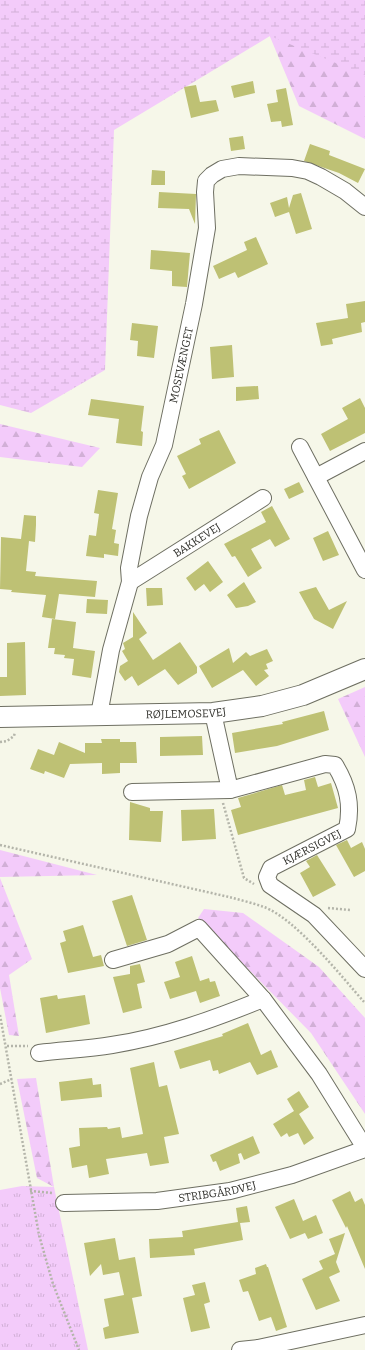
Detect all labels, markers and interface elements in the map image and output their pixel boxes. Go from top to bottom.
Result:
street label: MOSEVÆNGET [167,325,196,404]
street label: BAKKEVEJ [171,520,223,560]
street label: RØJLEMOSEVEJ [146,705,227,721]
street label: KJÆRSIGVEJ [281,827,344,868]
street label: STRIBGÅRDVEJ [178,1178,258,1205]

